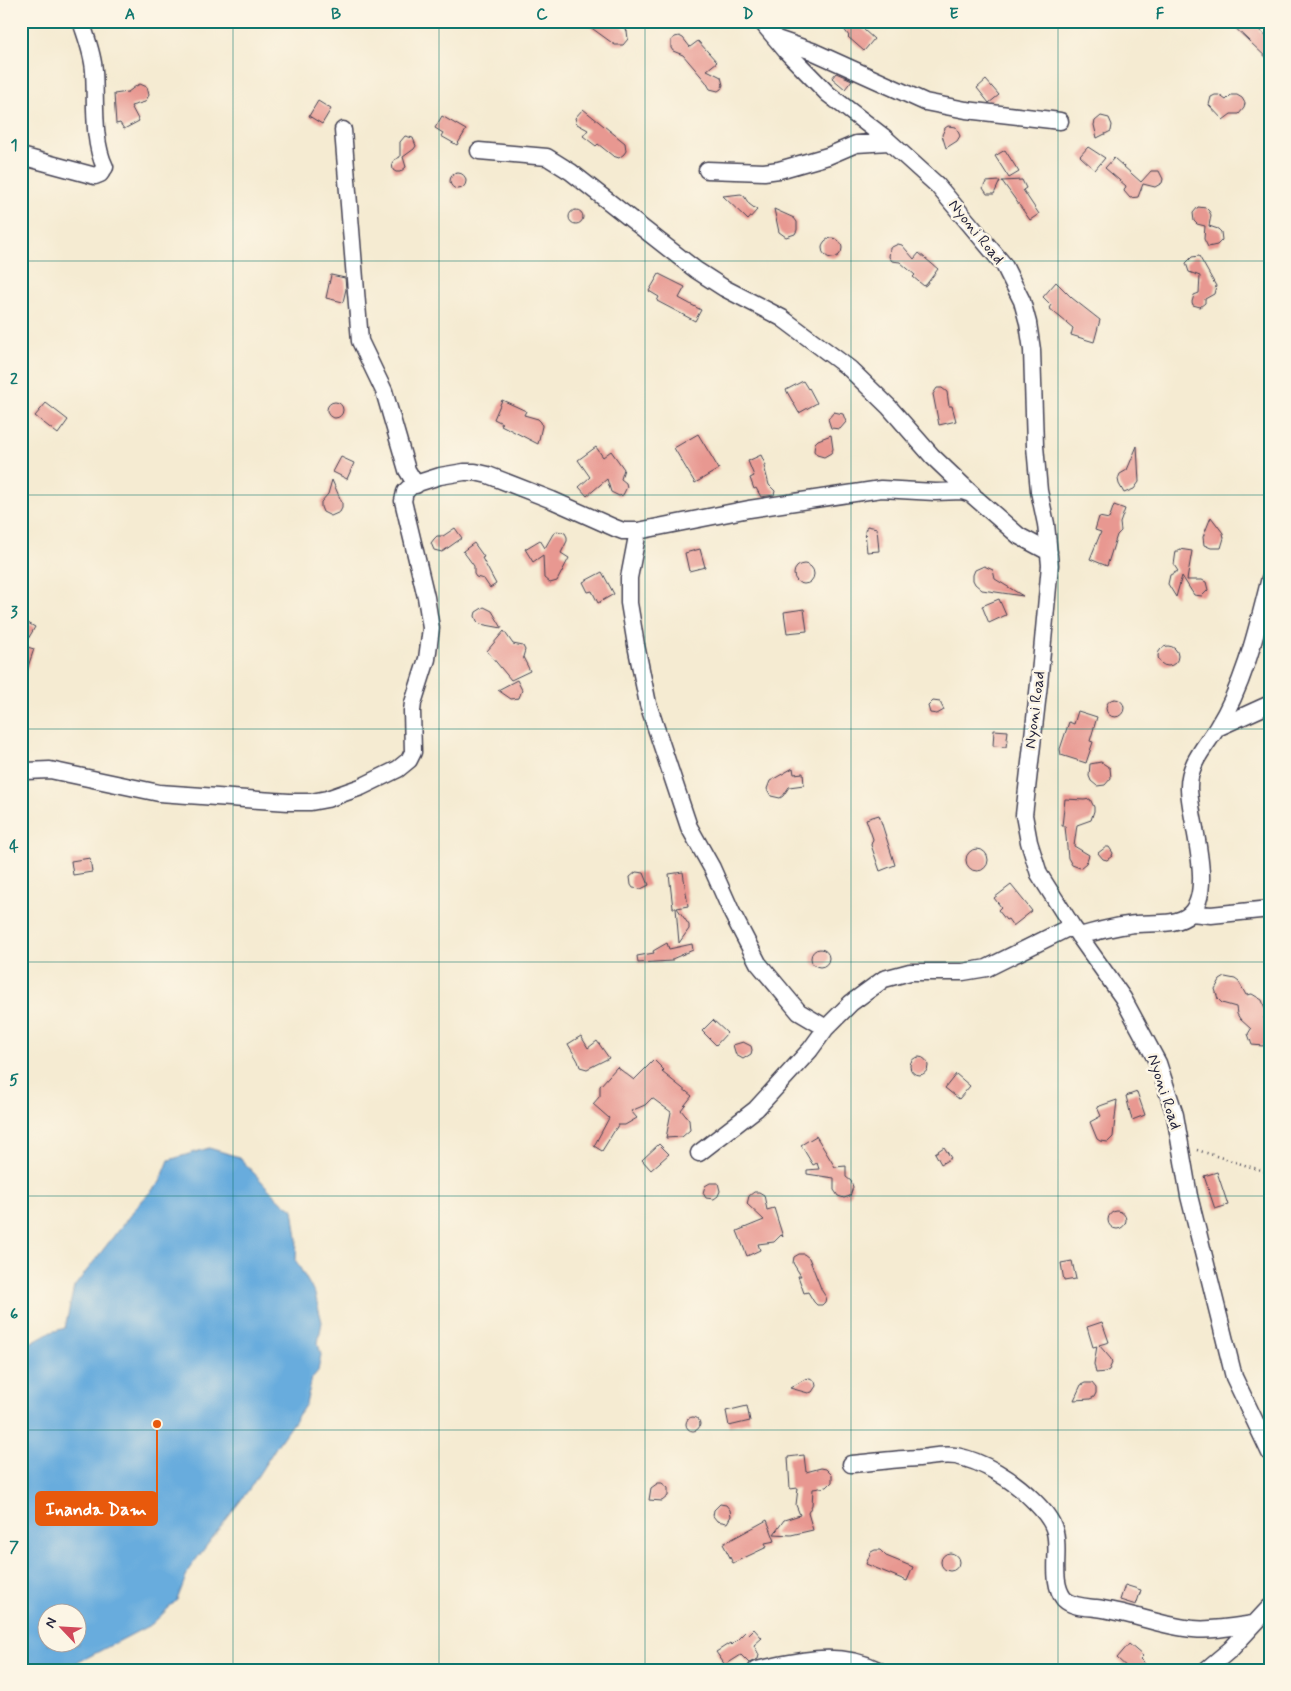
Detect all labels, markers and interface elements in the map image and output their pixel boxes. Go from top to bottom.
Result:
text: A [125,4,135,25]
text: B [331,4,341,25]
text: C [536,4,548,25]
text: D [742,4,754,25]
text: E [949,4,959,25]
text: F [1156,4,1165,25]
text: 1 [10,135,18,156]
street label: Nyoni Road [943,195,1009,269]
text: 2 [10,369,18,390]
text: 3 [10,602,18,623]
street label: Nyoni Road [1020,670,1050,750]
text: 4 [9,836,19,857]
street label: Nyoni Road [1142,1052,1186,1132]
text: 5 [9,1070,19,1091]
text: 6 [10,1304,18,1325]
callout: Inanda Dam [36,1492,157,1525]
text: Inanda Dam [45,1498,147,1522]
text: 7 [9,1537,19,1558]
north arrow [38,1604,88,1654]
text: N [41,1615,61,1631]

